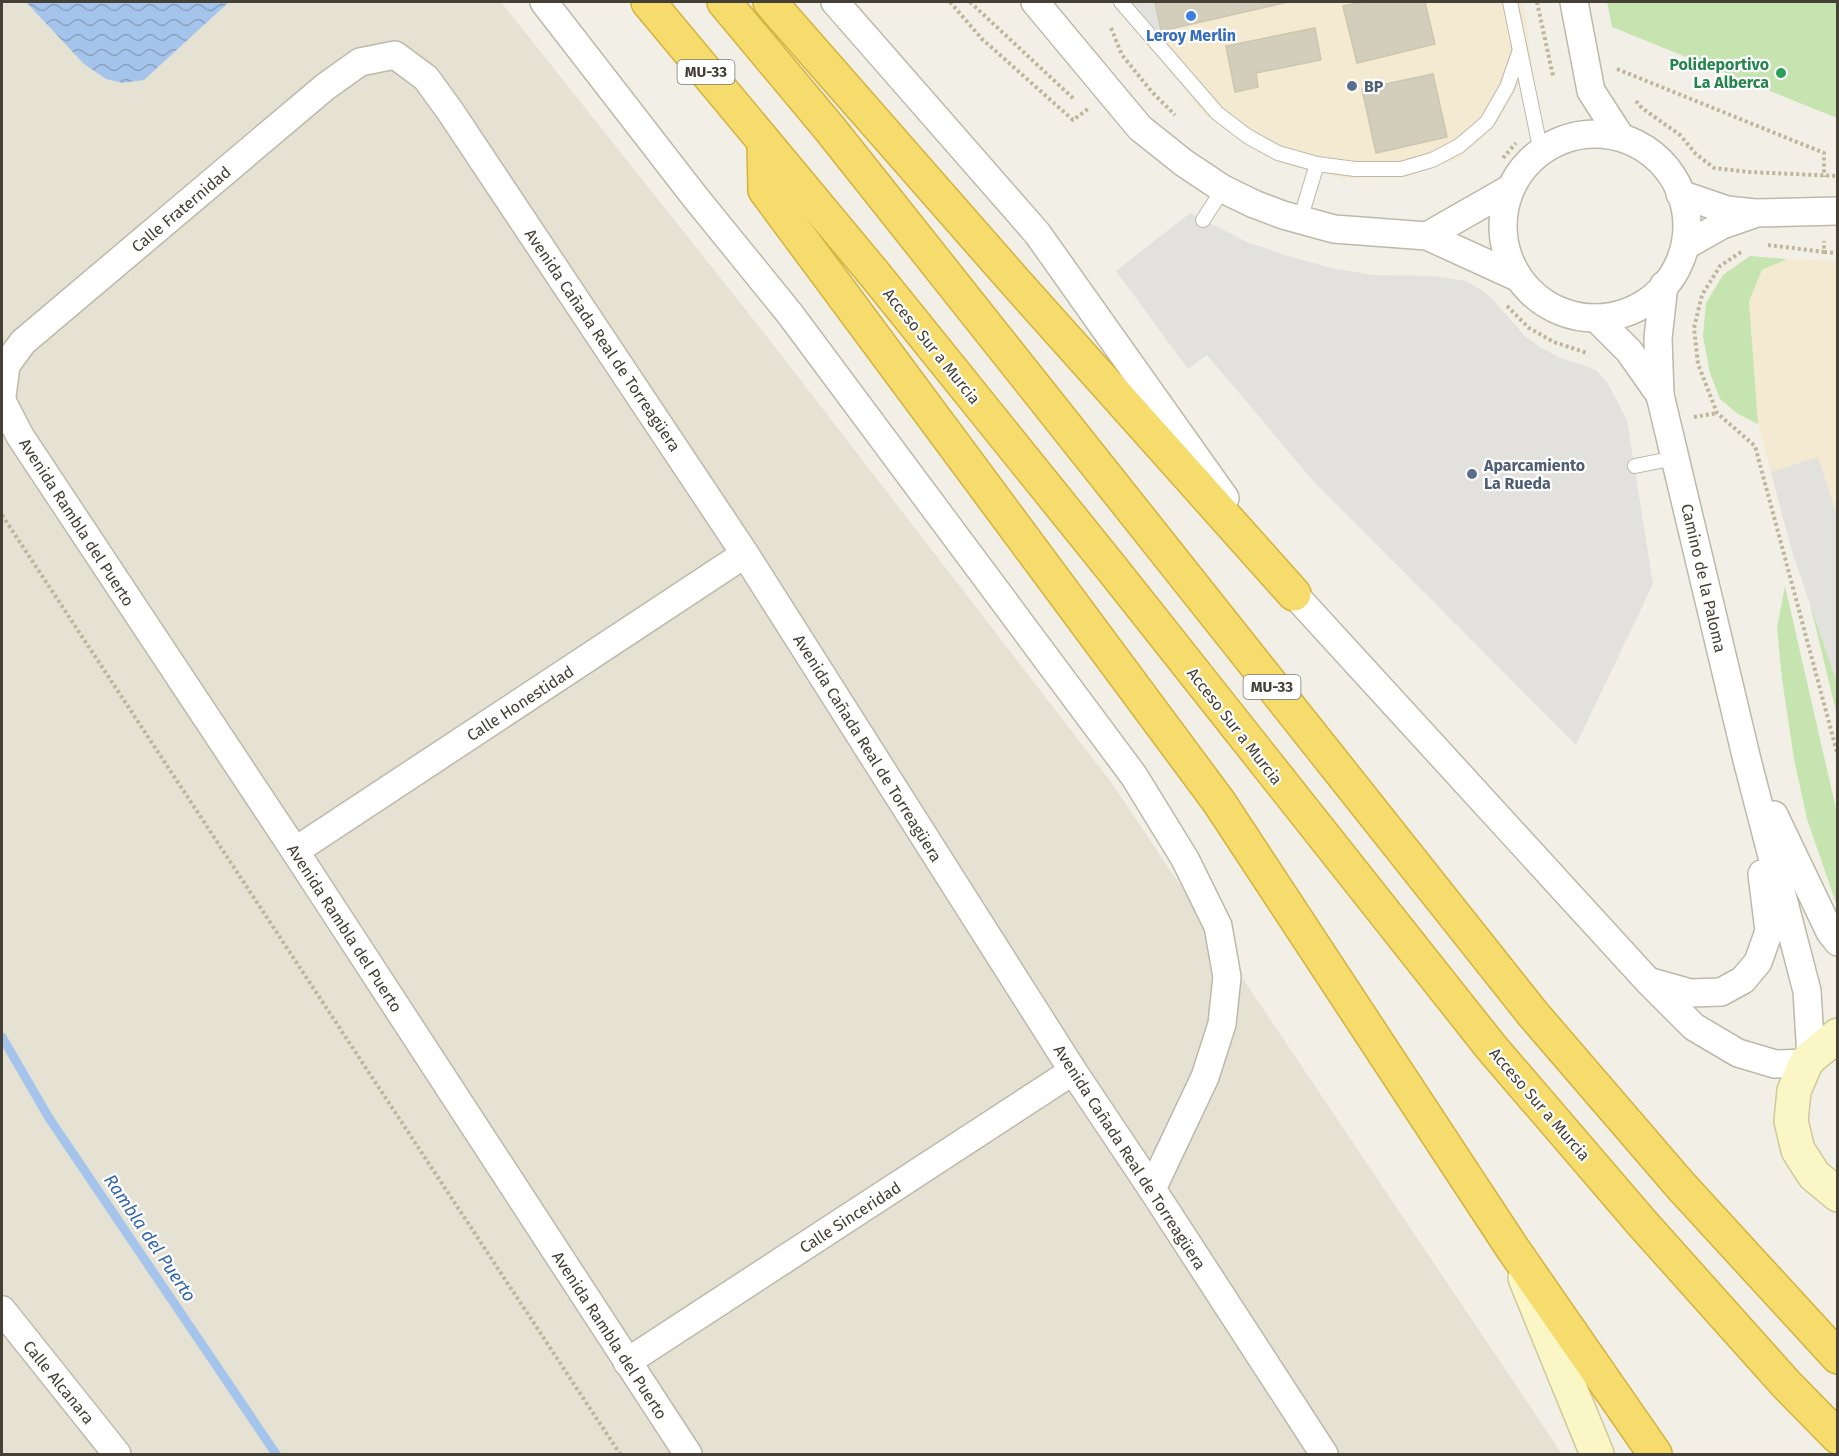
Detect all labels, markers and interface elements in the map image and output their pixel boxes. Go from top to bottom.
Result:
marker: Leroy Merlin [1184,9,1198,23]
place label: Leroy Merlin [1146,26,1236,45]
place label: Polideportivo La Alberca [1669,55,1769,92]
road number: MU-33 [678,60,734,84]
marker: Polideportivo La Alberca [1774,66,1788,80]
place label: BP [1364,77,1384,96]
marker: BP [1345,79,1359,93]
street label: Calle Fraternidad [128,162,235,256]
street label: Avenida Cañada Real de Torreagüera [521,225,684,455]
street label: Acceso Sur a Murcia [879,285,984,408]
street label: Avenida Rambla del Puerto [15,435,138,610]
place label: Aparcamiento La Rueda [1483,456,1585,493]
marker: Aparcamiento La Rueda [1465,467,1479,481]
street label: Camino de la Paloma [1677,502,1730,654]
street label: Avenida Cañada Real de Torreagüera [789,631,946,865]
street label: Calle Honestidad [463,662,577,745]
street label: Acceso Sur a Murcia [1183,664,1286,789]
road number: MU-33 [1244,675,1300,699]
street label: Avenida Rambla del Puerto [283,841,406,1016]
street label: Avenida Cañada Real de Torreagüera [1050,1041,1210,1273]
street label: Acceso Sur a Murcia [1485,1044,1594,1165]
water label: Rambla del Puerto [99,1170,201,1306]
street label: Calle Sinceridad [796,1178,904,1257]
street label: Avenida Rambla del Puerto [548,1248,671,1423]
street label: Calle Alcanara [19,1337,98,1428]

